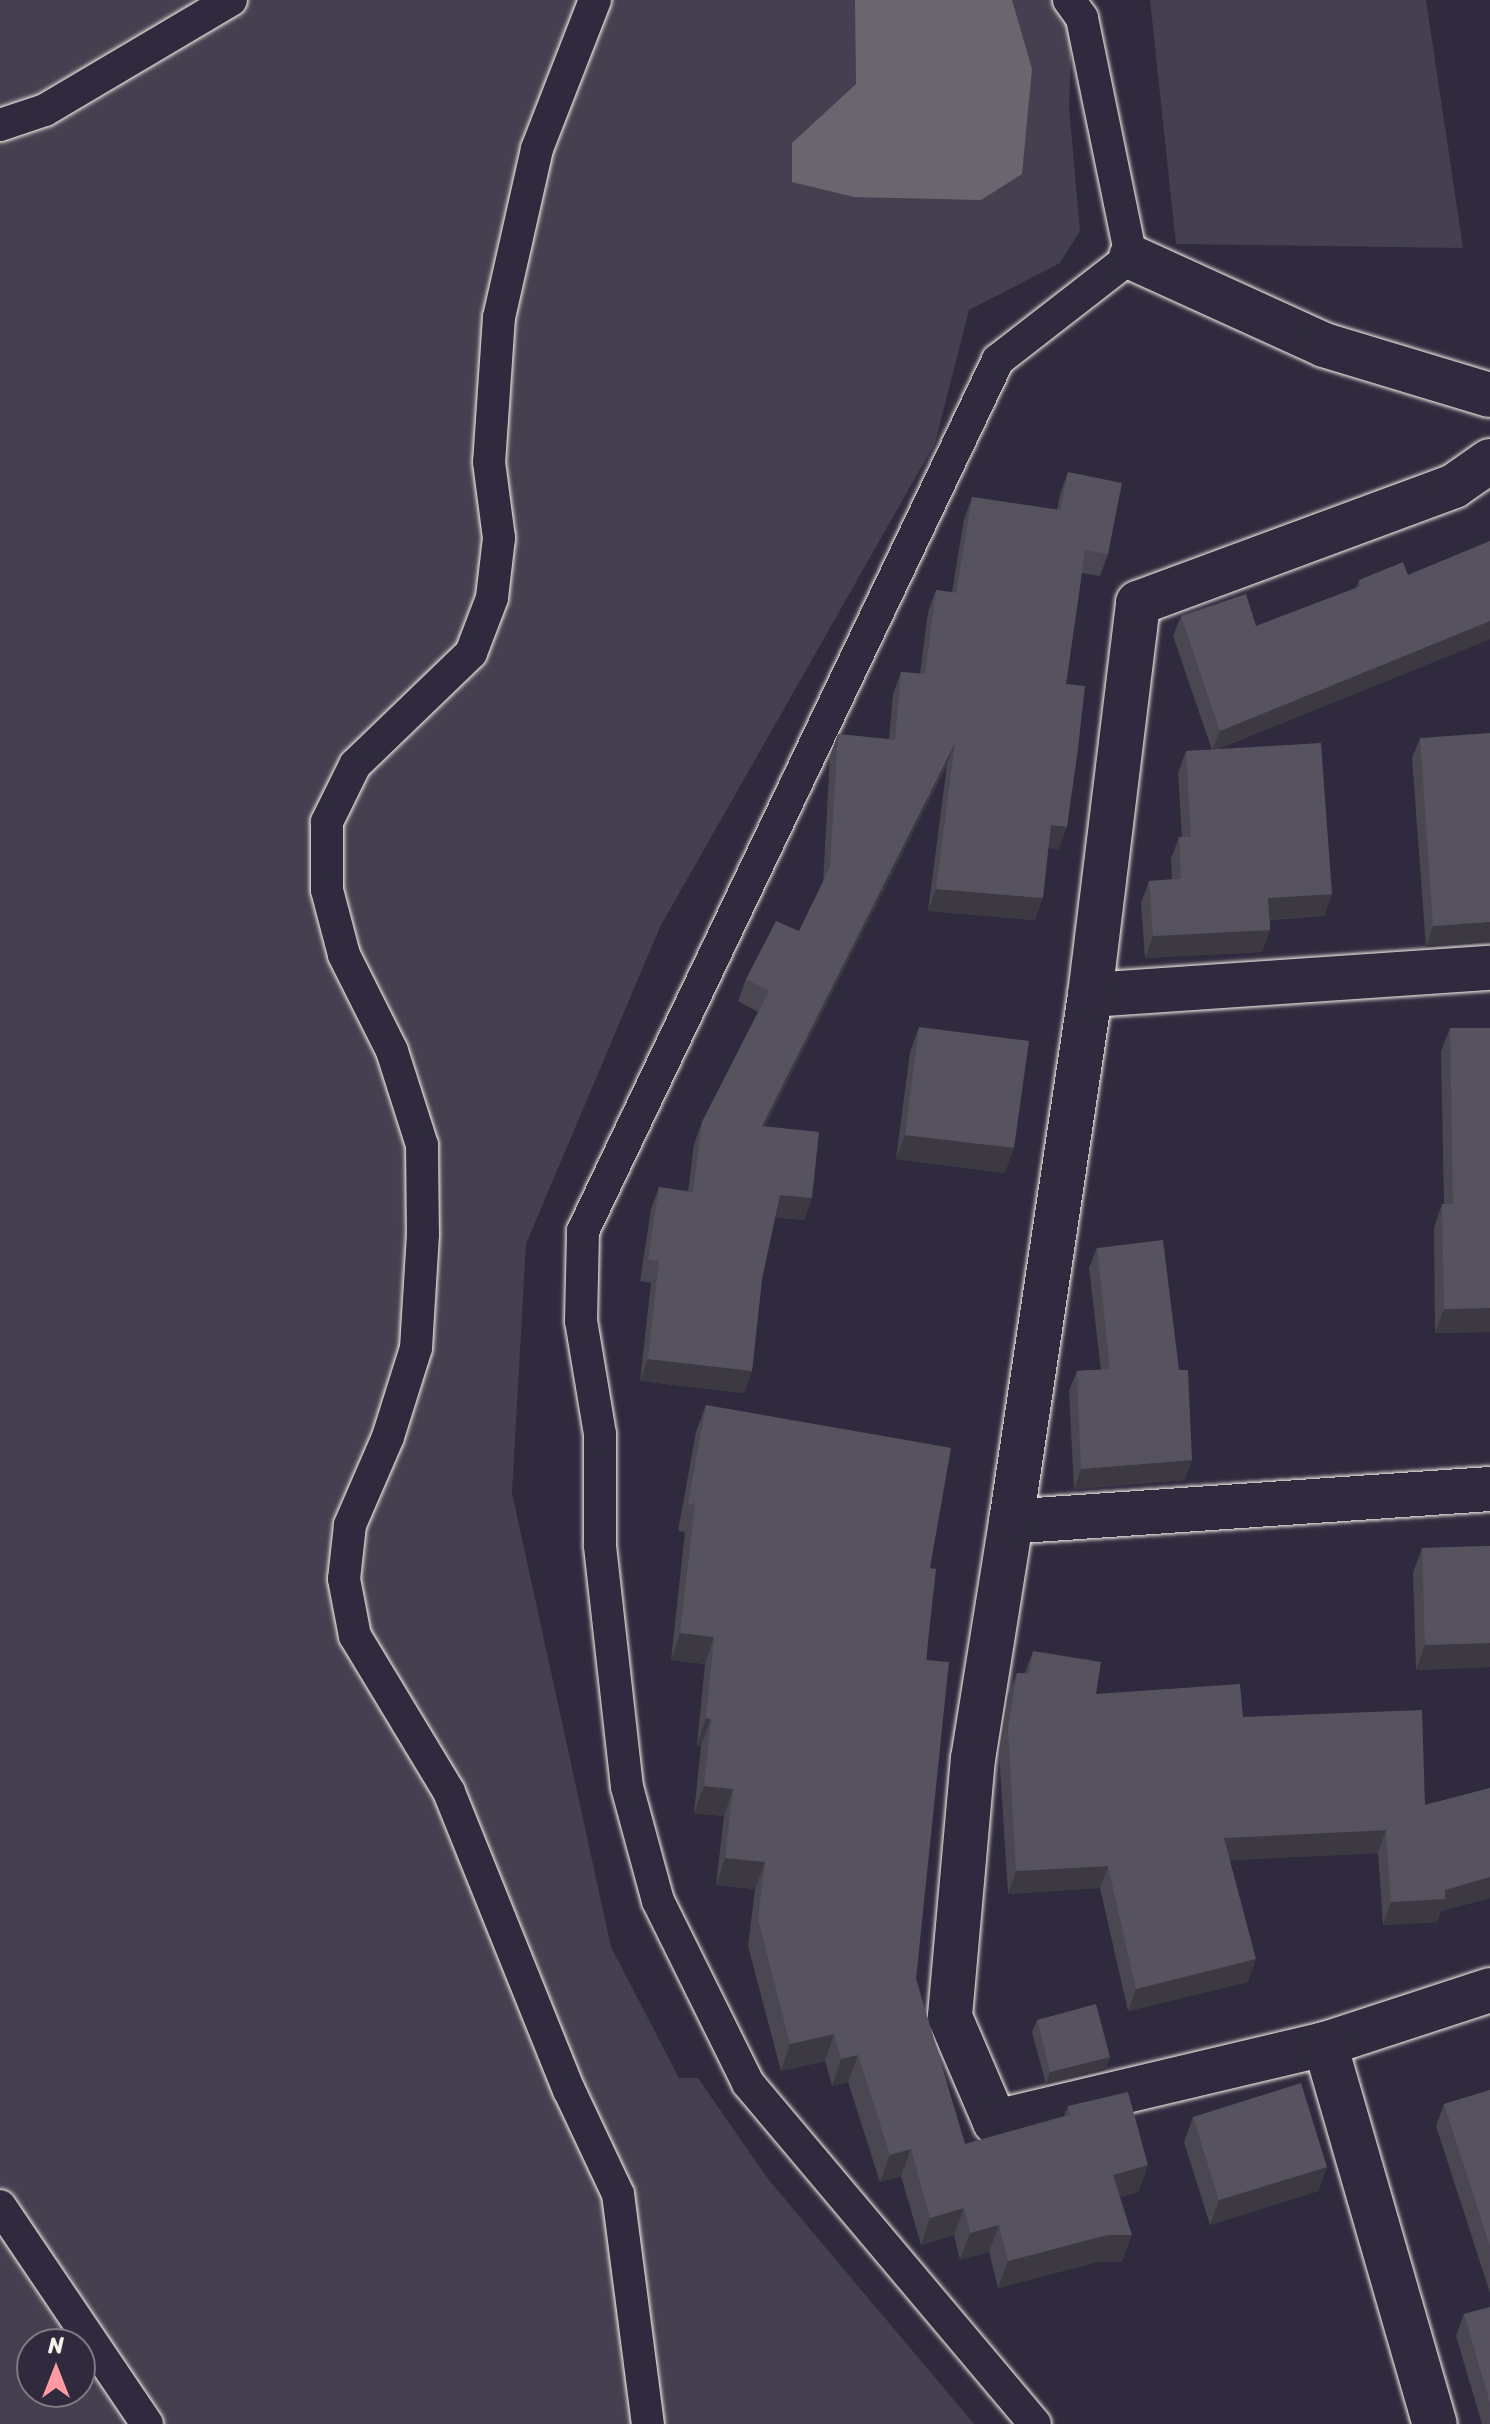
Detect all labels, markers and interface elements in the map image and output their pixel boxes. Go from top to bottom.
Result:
text: N [48,2326,64,2365]
north arrow [16,2328,96,2408]

